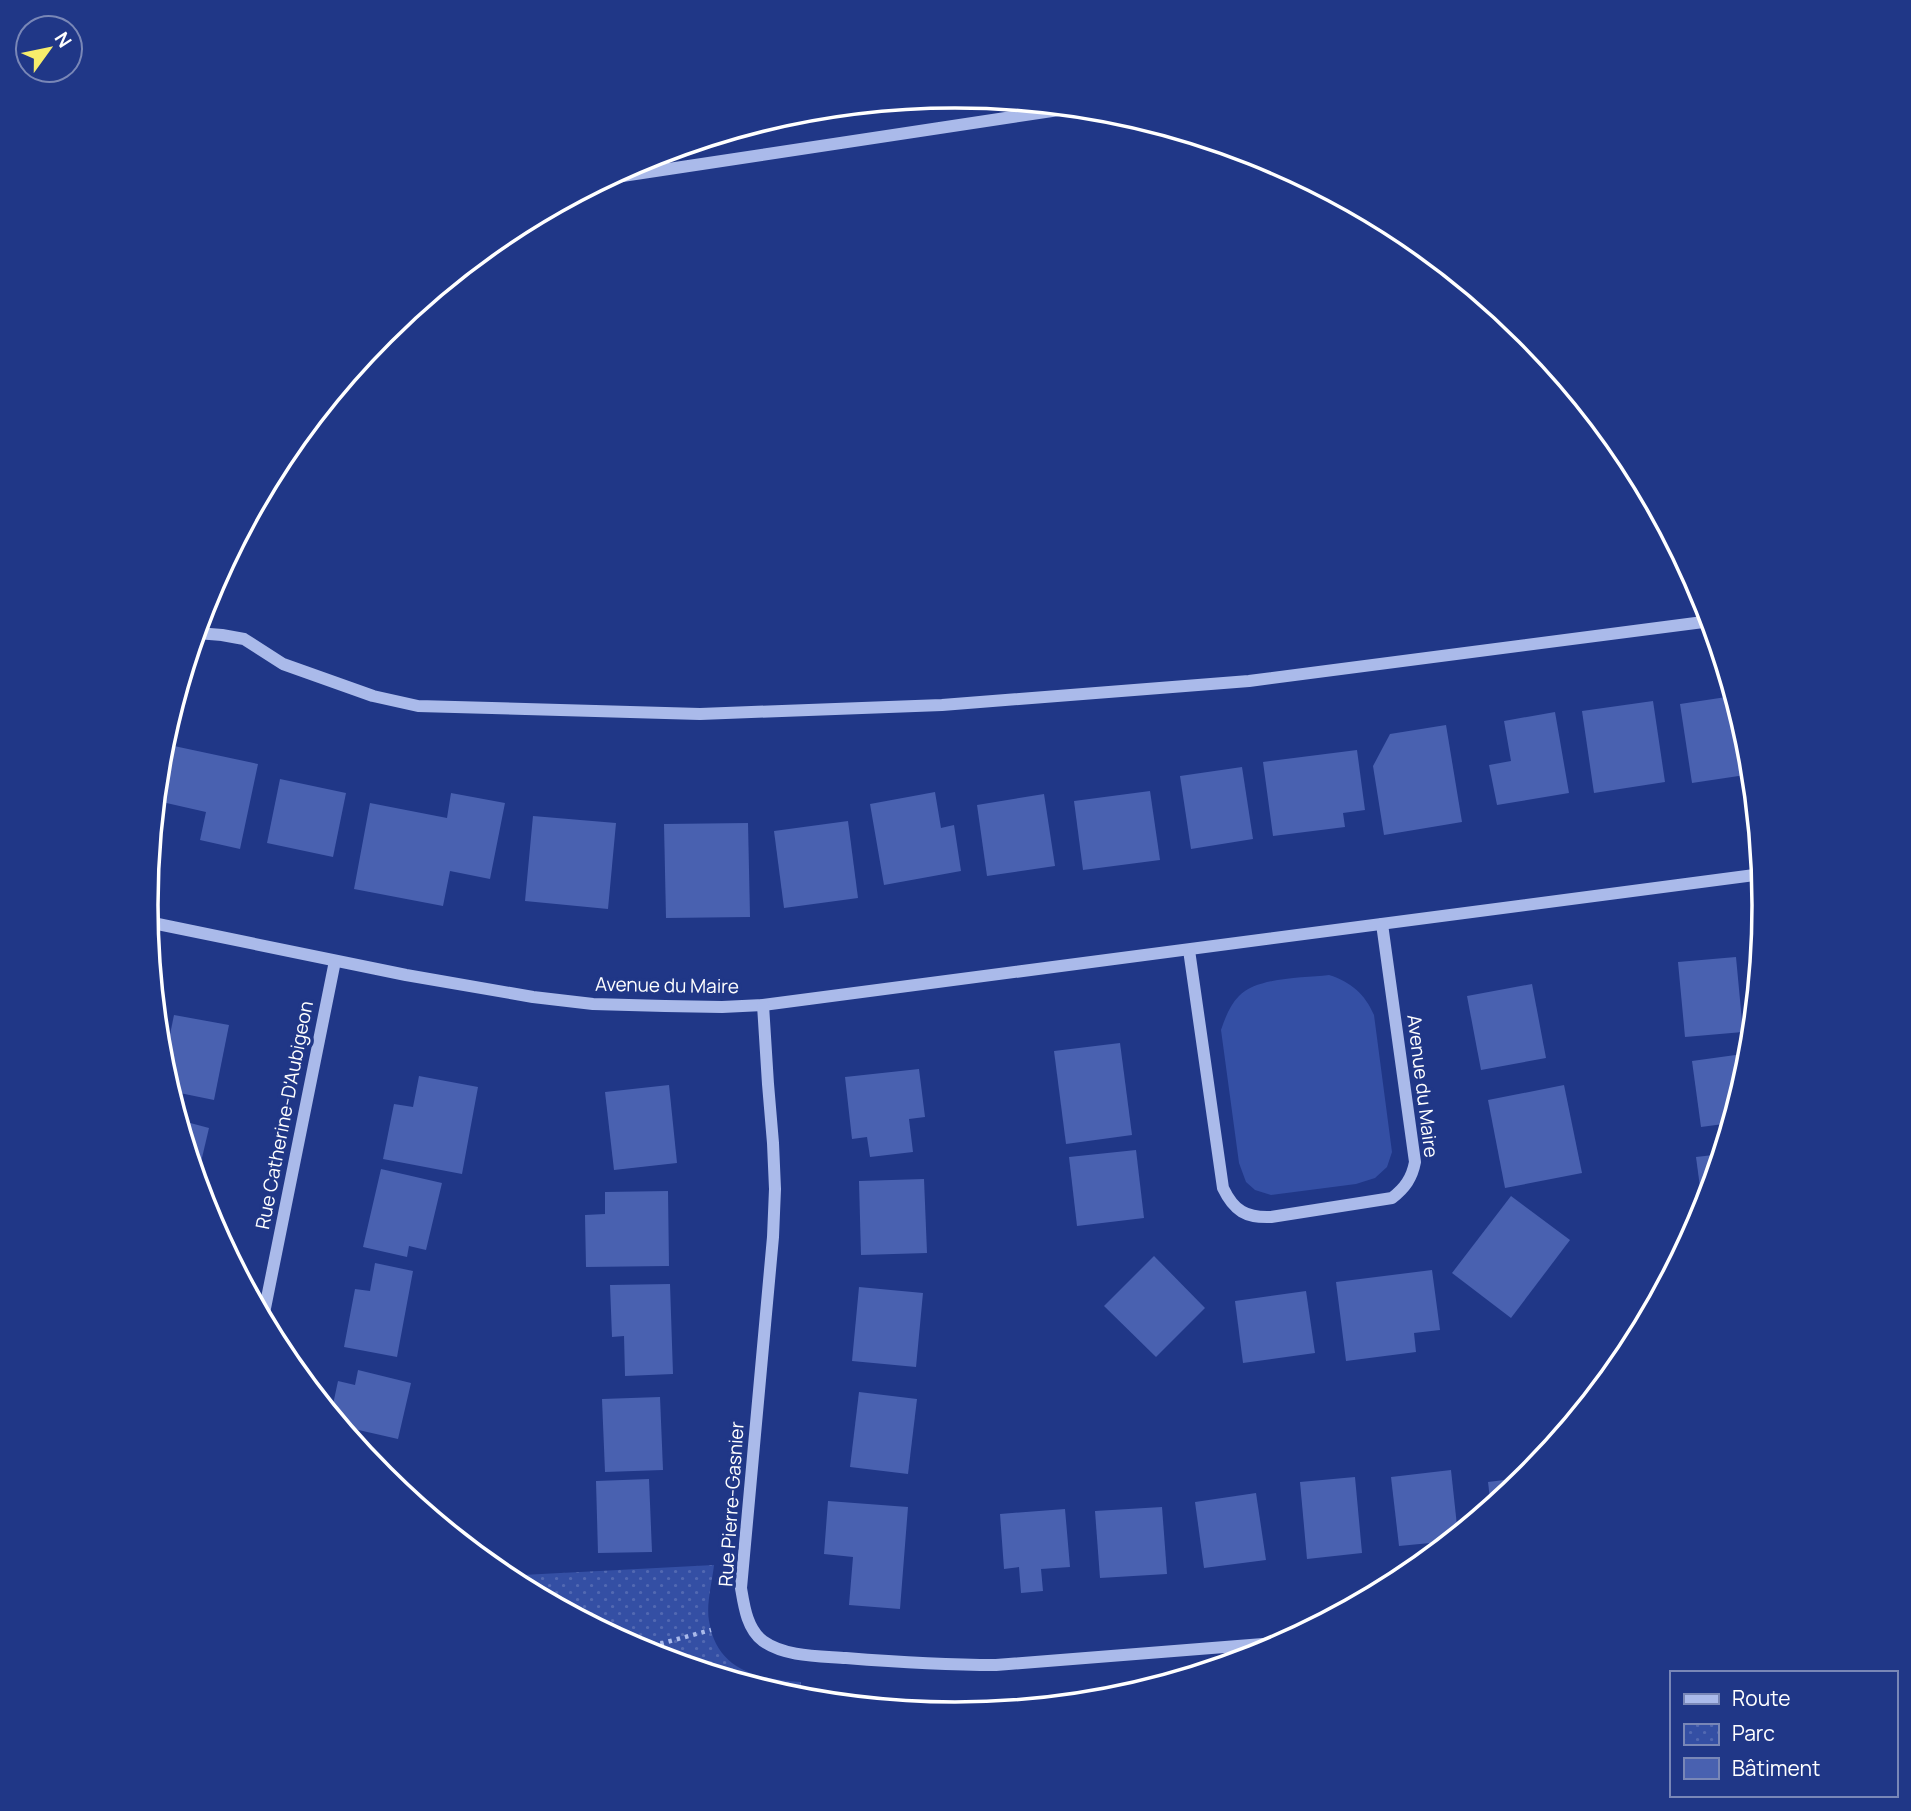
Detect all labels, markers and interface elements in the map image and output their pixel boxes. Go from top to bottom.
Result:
north arrow [14,14,84,84]
text: N [49,27,78,53]
street label: Avenue du Maire [595,971,739,999]
street label: Rue Catherine-D'Aubigeon [249,998,319,1232]
street label: Avenue du Maire [1401,1013,1445,1159]
street label: Rue Pierre-Gasnier [712,1420,750,1587]
legend [1670,1671,1897,1797]
text: Route [1732,1684,1790,1712]
text: Parc [1732,1719,1775,1747]
text: Bâtiment [1732,1754,1820,1782]

